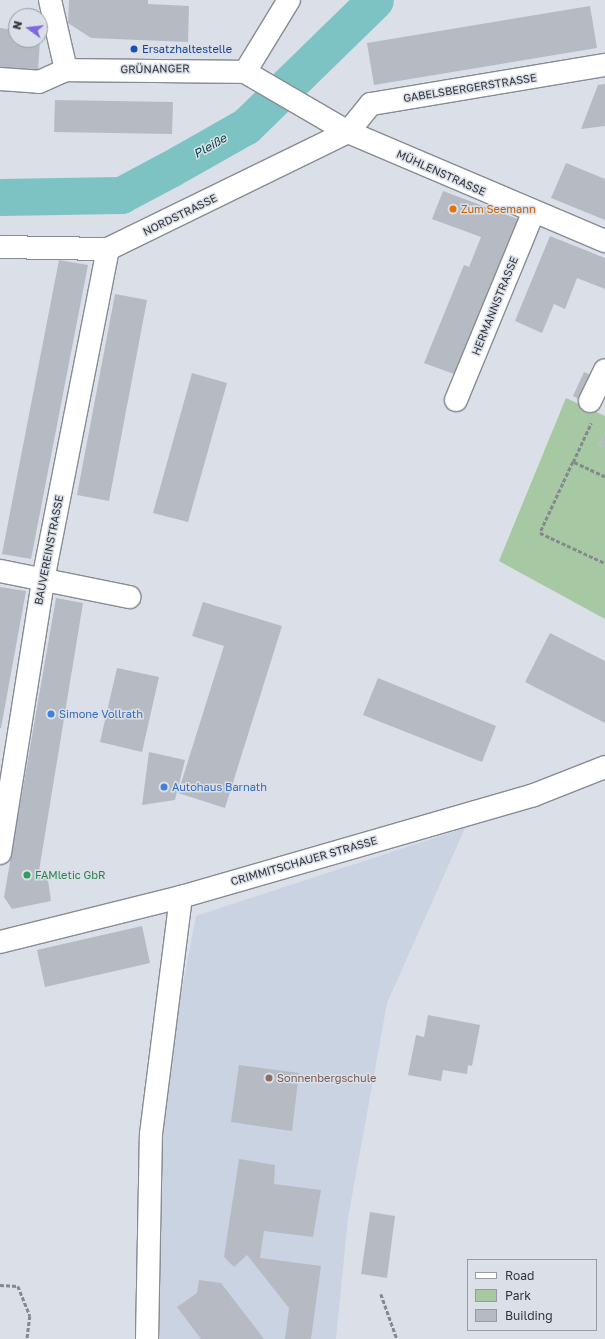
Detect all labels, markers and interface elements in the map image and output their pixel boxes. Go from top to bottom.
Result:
north arrow [8,8,48,48]
text: N [10,19,24,31]
place label: Ersatzhaltestelle [142,42,232,56]
marker: Ersatzhaltestelle [129,44,139,54]
street label: GRÜNANGER [120,62,190,76]
street label: GABELSBERGERSTRASSE [402,71,538,105]
water label: Pleiße [191,131,229,161]
street label: MÜHLENSTRASSE [394,147,488,199]
street label: NORDSTRASSE [141,191,219,239]
place label: Zum Seemann [461,202,536,216]
marker: Zum Seemann [448,204,458,214]
street label: HERMANNSTRASSE [469,255,521,357]
street label: BAUVEREINSTRASSE [32,494,66,606]
place label: Simone Vollrath [59,707,143,721]
marker: Simone Vollrath [46,709,56,719]
place label: Autohaus Barnath [172,780,267,794]
marker: Autohaus Barnath [159,782,169,792]
street label: CRIMMITSCHAUER STRASSE [229,834,379,888]
place label: FAMletic GbR [35,868,106,882]
marker: FAMletic GbR [22,870,32,880]
place label: Sonnenbergschule [277,1071,376,1085]
marker: Sonnenbergschule [264,1073,274,1083]
legend [467,1259,597,1331]
text: Road [505,1268,534,1283]
text: Park [505,1288,531,1303]
text: Building [505,1308,553,1323]

